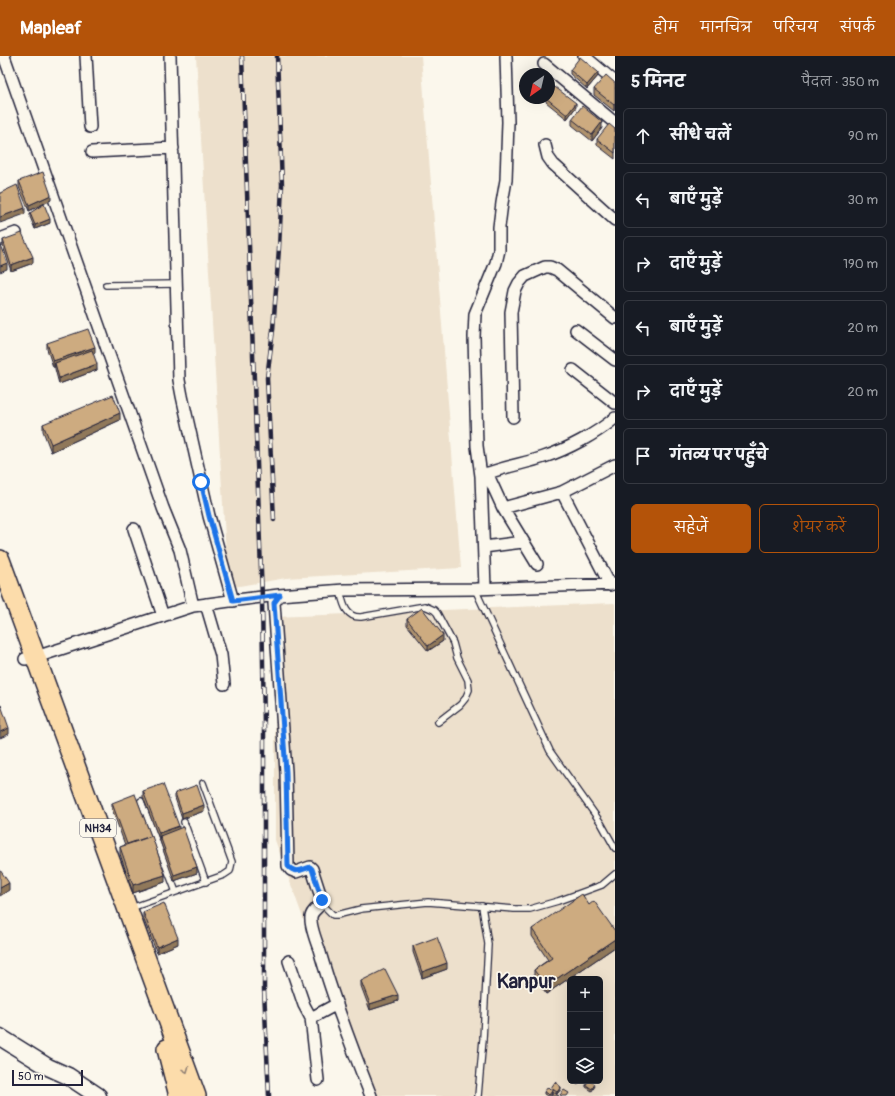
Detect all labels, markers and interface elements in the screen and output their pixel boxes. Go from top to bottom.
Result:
text: Mapleaf [20,16,82,40]
text: होम [654,19,678,36]
text: मानचित्र [700,19,752,36]
text: परिचय [774,19,818,36]
text: संपर्क [840,19,875,36]
north arrow [519,68,555,104]
text: 5 मिनट [631,71,685,92]
text: पैदल · 350 m [802,74,879,90]
icon: ahead [632,125,654,147]
text: सीधे चलें [670,126,731,145]
text: 90 m [848,128,878,144]
icon: left [632,189,654,211]
text: बाएँ मुड़ें [670,190,722,209]
text: 30 m [848,192,878,208]
icon: right [632,253,654,275]
text: दाएँ मुड़ें [670,254,722,273]
text: 190 m [843,256,878,272]
icon: left [632,317,654,339]
text: बाएँ मुड़ें [670,318,722,337]
text: 20 m [847,320,878,336]
icon: right [632,381,654,403]
text: दाएँ मुड़ें [670,382,722,401]
text: 20 m [847,384,878,400]
icon: arrive [632,445,654,467]
text: गंतव्य पर पहुँचे [670,446,768,465]
route start [192,473,210,491]
button: सहेजें [631,504,751,553]
button: शेयर करें [759,504,879,553]
road number: NH34 [80,819,116,837]
route end [313,891,331,909]
district label: Kanpur [497,969,556,994]
map controls [567,976,603,1084]
button: + [567,976,603,1012]
button: − [567,1012,603,1048]
button: layers [567,1048,603,1084]
one-way arrow [182,1066,190,1073]
scale bar [12,1068,83,1087]
text: 50 m [18,1070,44,1083]

